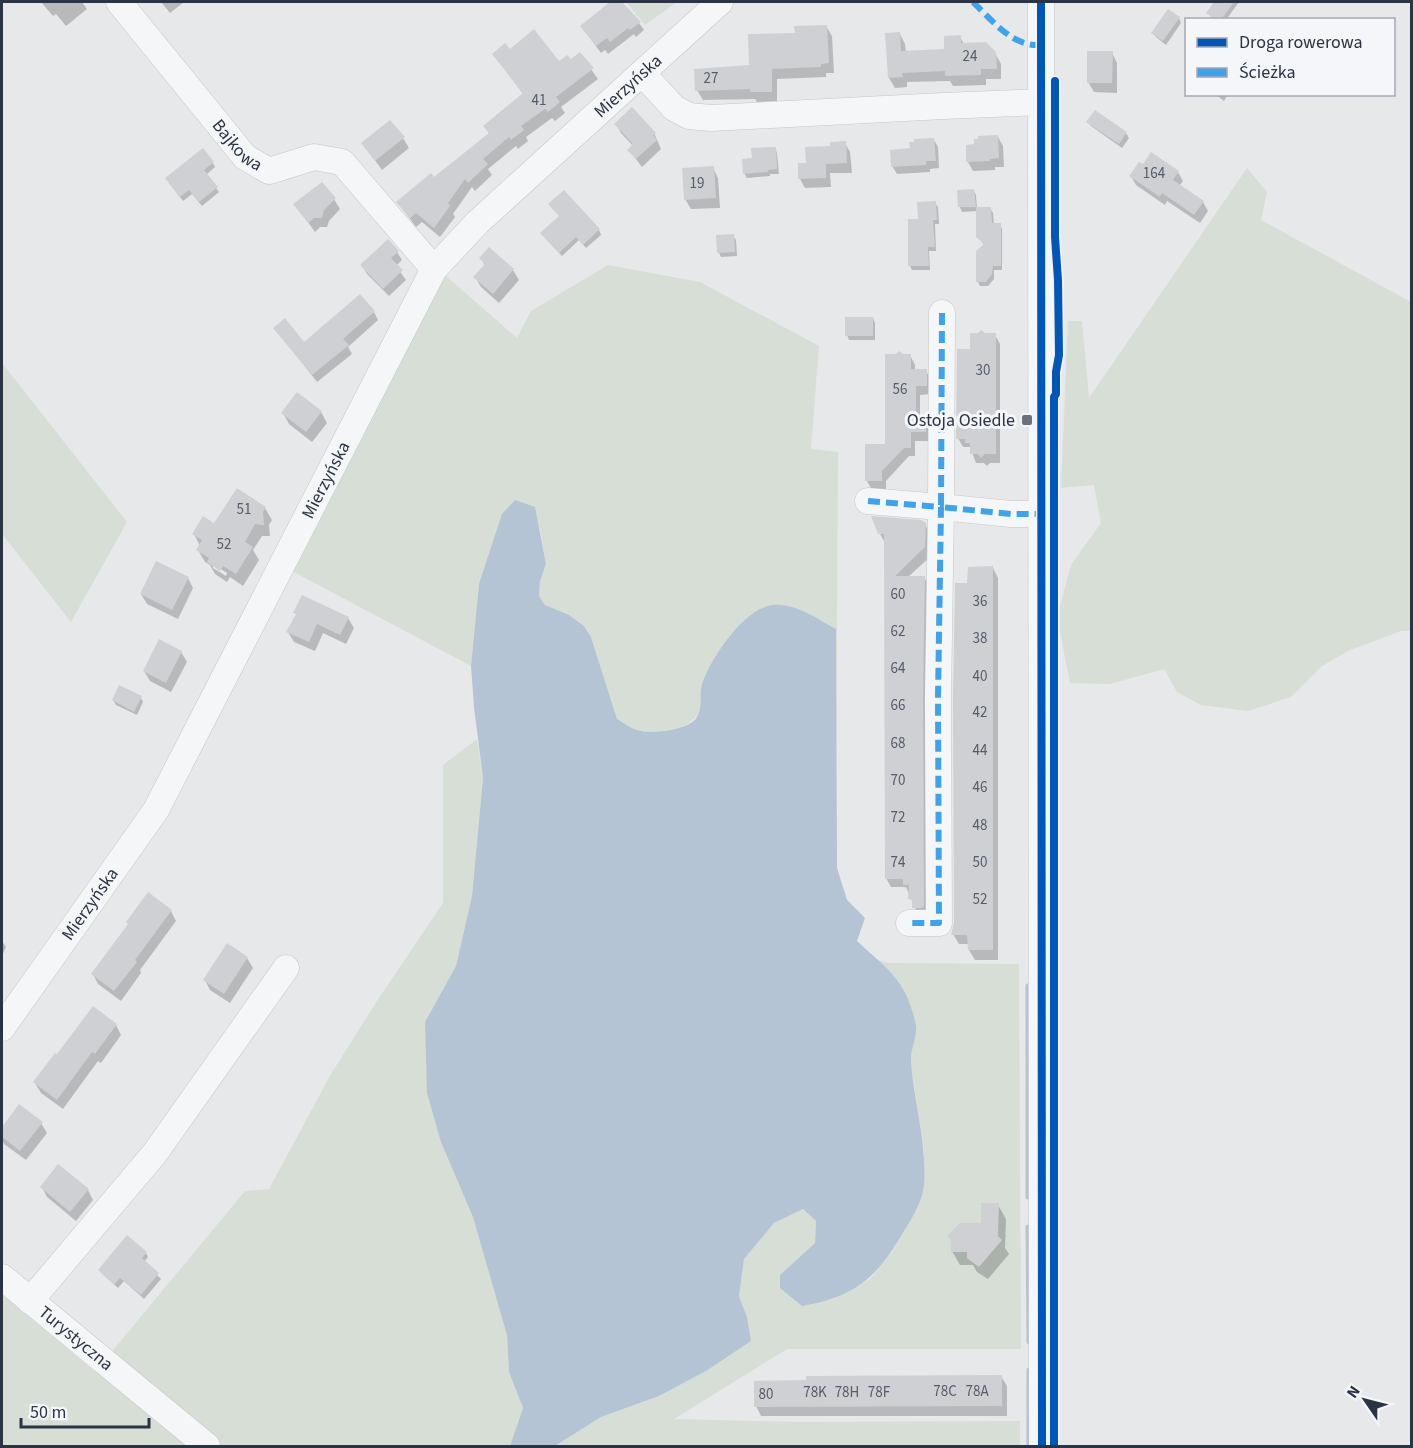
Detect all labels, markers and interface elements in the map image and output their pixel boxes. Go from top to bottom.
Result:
legend [1185,18,1395,96]
text: Droga rowerowa [1239,30,1363,55]
house number: 24 [963,46,978,67]
street label: Mierzyńska [589,49,668,124]
text: Ścieżka [1239,60,1296,85]
house number: 27 [704,68,718,89]
house number: 41 [532,90,546,111]
street label: Bajkowa [206,114,267,177]
house number: 164 [1143,163,1166,184]
house number: 19 [690,173,704,194]
house number: 30 [976,360,990,381]
house number: 56 [893,379,907,400]
place label: Ostoja Osiedle [907,408,1015,433]
marker: Ostoja Osiedle [1020,413,1034,427]
street label: Mierzyńska [296,437,356,523]
house number: 51 [237,499,251,520]
house number: 52 [217,534,231,555]
house number: 60 [891,584,905,605]
house number: 36 [973,591,987,612]
house number: 62 [891,621,905,642]
house number: 38 [973,628,987,649]
house number: 64 [891,658,906,679]
house number: 40 [973,666,987,687]
house number: 66 [891,695,905,716]
house number: 42 [973,702,987,723]
house number: 68 [891,733,905,754]
house number: 44 [973,740,988,761]
house number: 70 [891,770,905,791]
house number: 46 [973,777,987,798]
house number: 72 [891,807,905,828]
house number: 48 [973,815,987,836]
house number: 74 [891,852,906,873]
house number: 50 [973,852,987,873]
street label: Mierzyńska [56,863,125,946]
house number: 52 [973,889,987,910]
street label: Turystyczna [33,1300,118,1377]
north arrow [1335,1370,1395,1430]
house number: 78C [933,1381,957,1402]
house number: 78A [965,1381,989,1402]
text: N [1341,1381,1366,1403]
house number: 78K [803,1382,827,1403]
house number: 78H [835,1382,859,1403]
house number: 78F [868,1382,891,1403]
house number: 80 [759,1384,773,1405]
scale bar [21,1391,148,1429]
text: 50 m [30,1400,66,1425]

